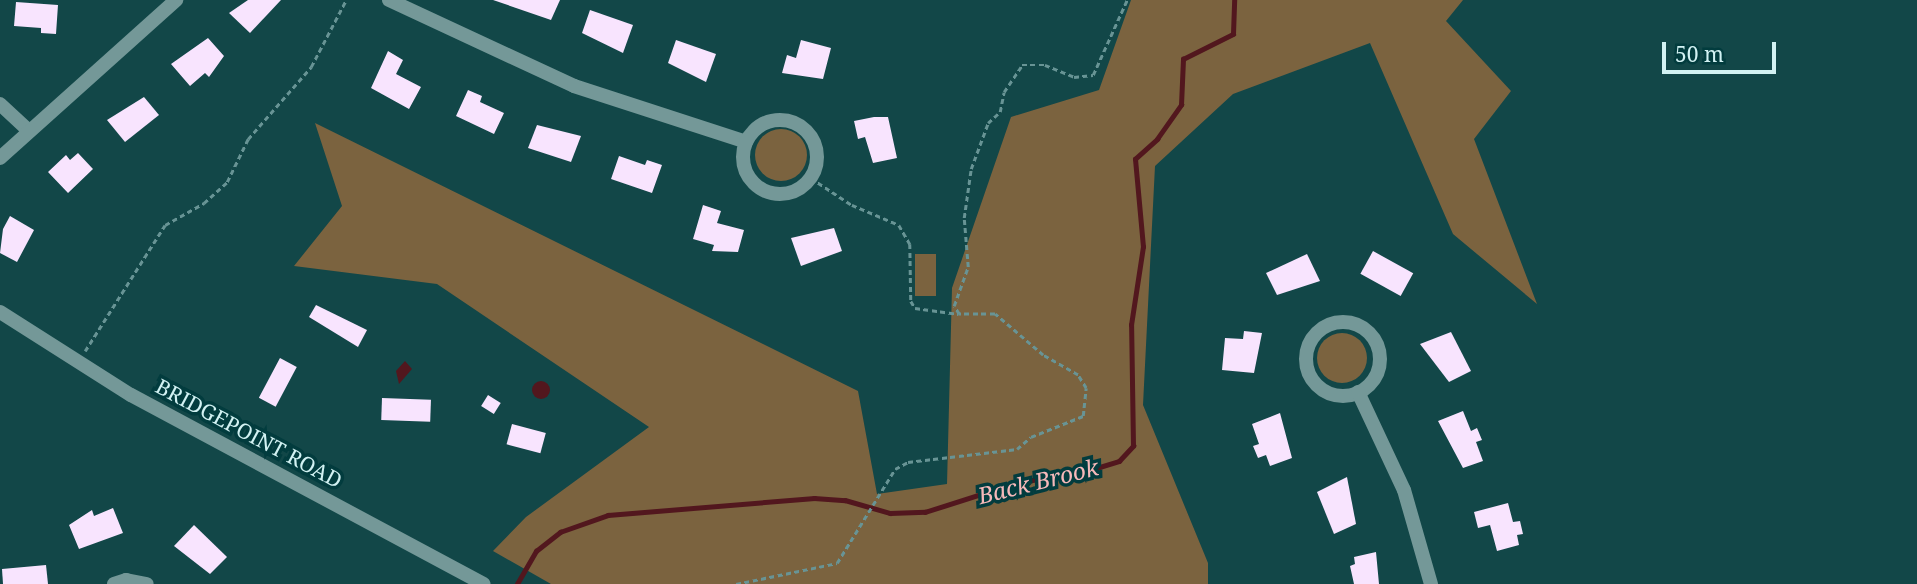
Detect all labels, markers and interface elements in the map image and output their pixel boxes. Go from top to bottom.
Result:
scale bar [1665,28,1779,72]
text: 50 m [1675,40,1724,68]
street label: BRIDGEPOINT ROAD [151,373,347,493]
water label: Back Brook [975,453,1101,509]

